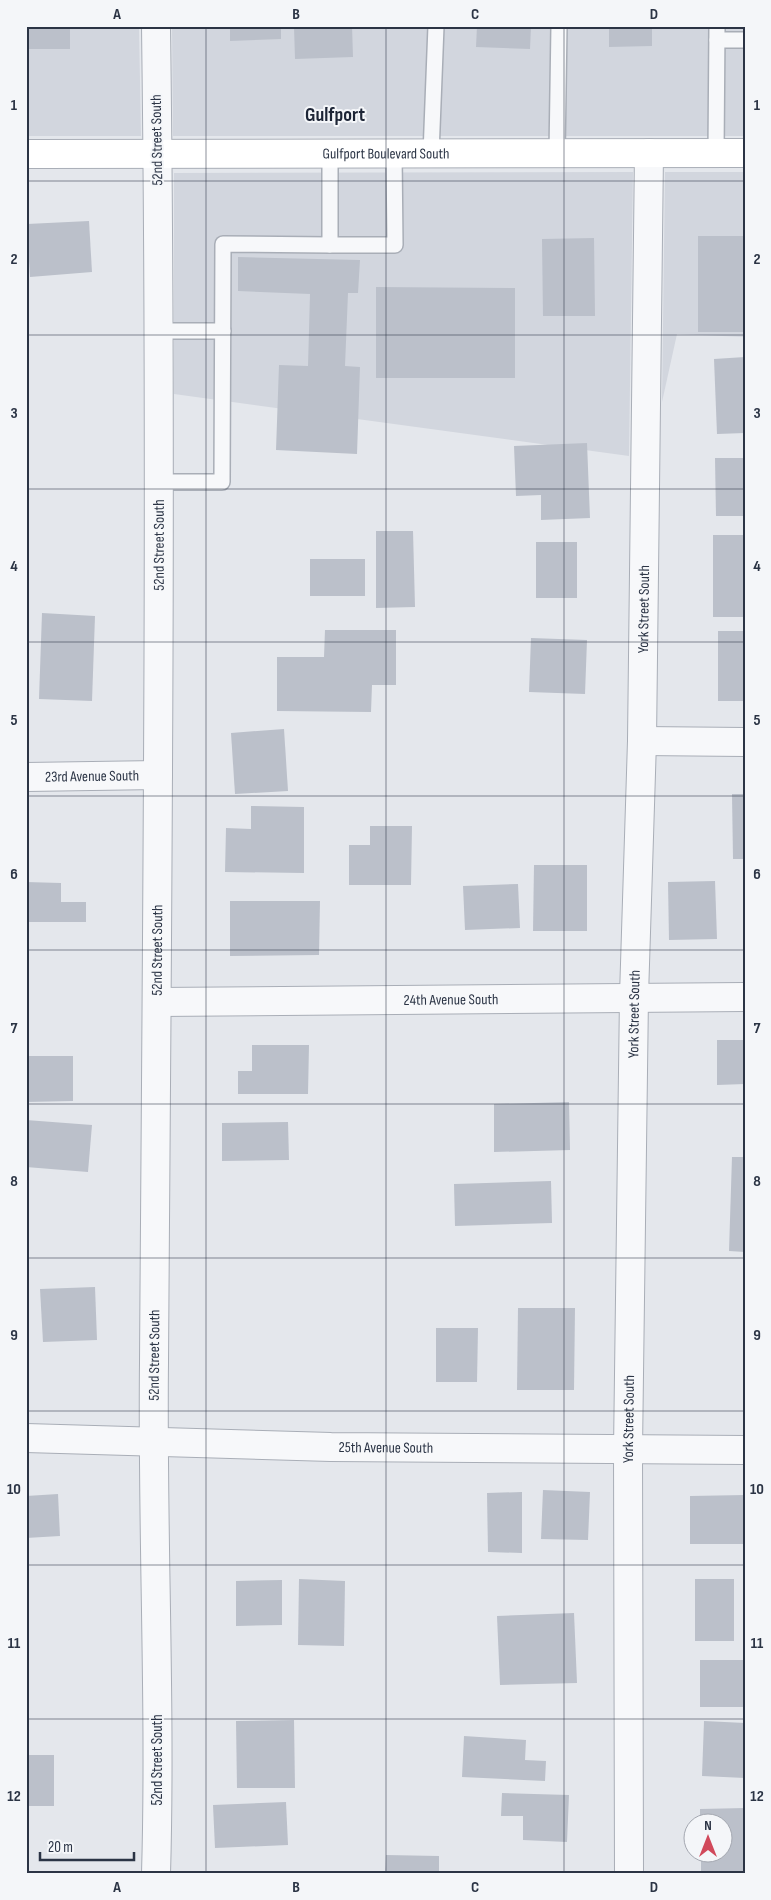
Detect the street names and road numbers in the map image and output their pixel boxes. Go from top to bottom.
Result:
street label: 52nd Street South [147,94,167,186]
street label: Gulfport Boulevard South [323,144,449,163]
street label: 52nd Street South [149,499,168,591]
street label: York Street South [634,565,654,653]
street label: 23rd Avenue South [45,766,139,786]
street label: 52nd Street South [147,904,167,996]
street label: York Street South [624,970,644,1058]
street label: 24th Avenue South [404,990,498,1009]
street label: 52nd Street South [144,1309,164,1401]
street label: York Street South [618,1375,638,1463]
street label: 25th Avenue South [338,1438,433,1457]
street label: 52nd Street South [148,1714,167,1806]

